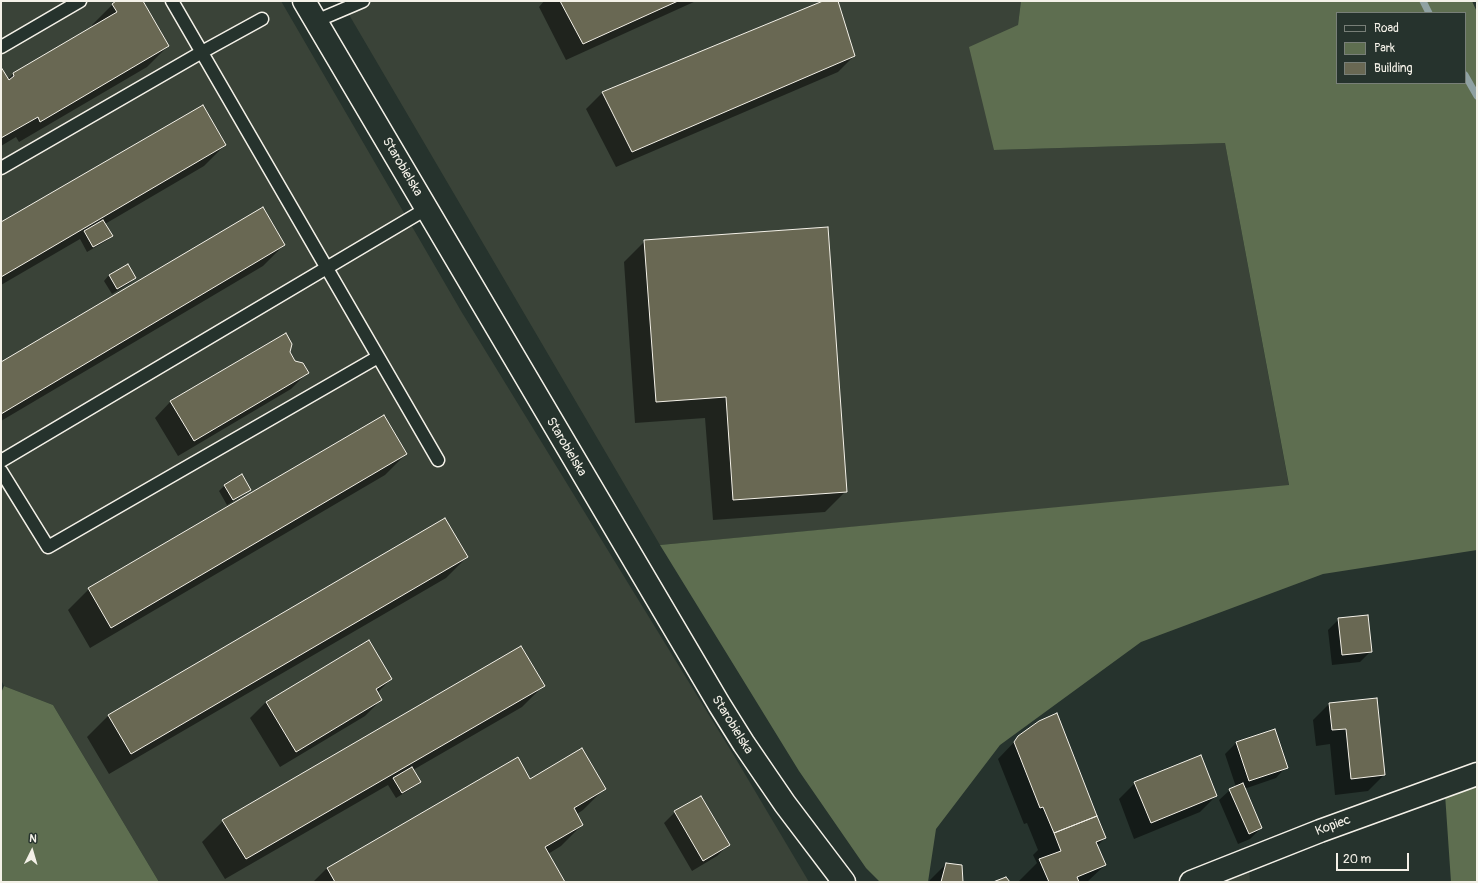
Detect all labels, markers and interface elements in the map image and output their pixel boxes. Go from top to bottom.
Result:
legend [1336,12,1466,84]
text: Road [1374,21,1399,36]
text: Park [1374,41,1395,56]
text: Building [1374,61,1413,76]
street label: Starobielska [378,135,426,199]
street label: Starobielska [542,415,590,479]
street label: Starobielska [708,693,756,757]
street label: Kopiec [1313,812,1353,840]
north arrow [12,831,52,871]
text: N [29,832,37,845]
scale bar [1338,845,1411,871]
text: 20 m [1343,852,1371,867]

